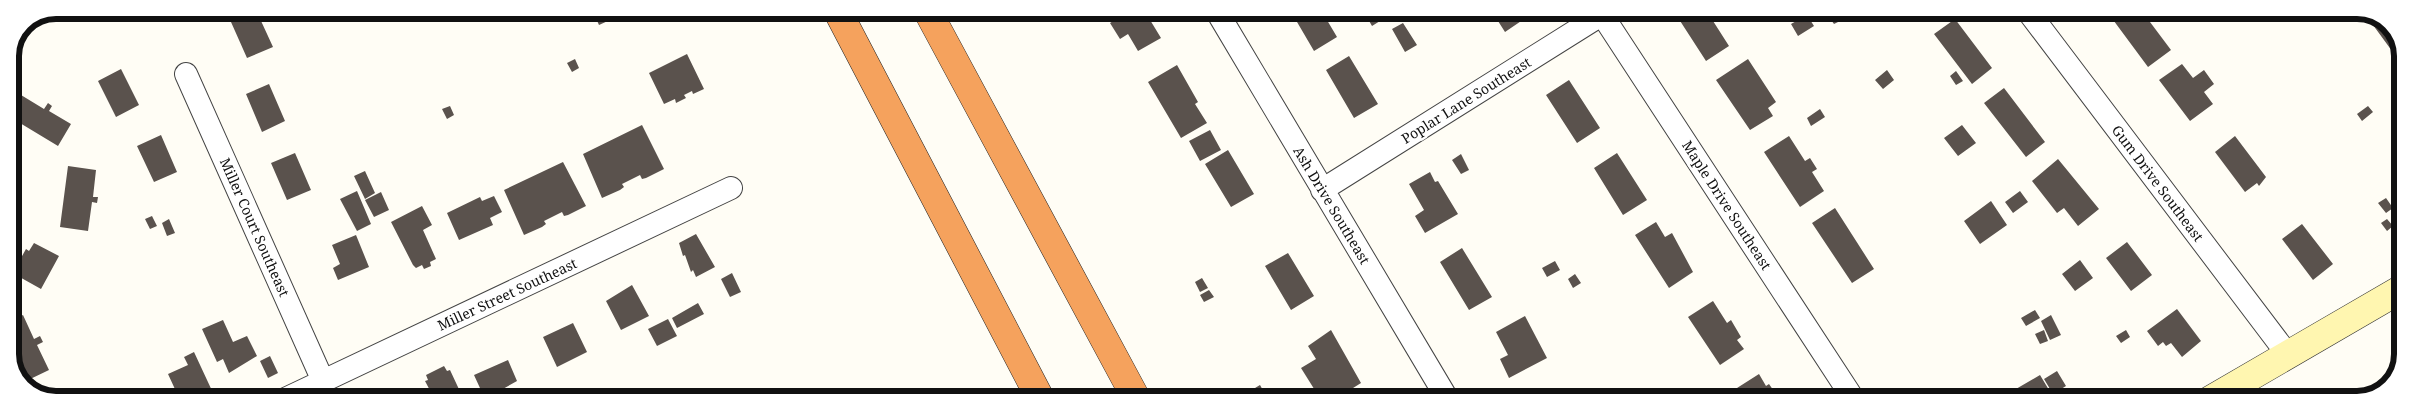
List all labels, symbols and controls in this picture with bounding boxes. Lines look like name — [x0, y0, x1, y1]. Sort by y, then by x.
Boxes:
street label: Poplar Lane Southeast — [1398, 52, 1534, 148]
street label: Gum Drive Southeast — [2108, 121, 2208, 245]
street label: Maple Drive Southeast — [1678, 137, 1776, 273]
street label: Ash Drive Southeast — [1289, 143, 1375, 267]
street label: Miller Court Southeast — [216, 155, 294, 299]
street label: Miller Street Southeast — [434, 253, 580, 335]

